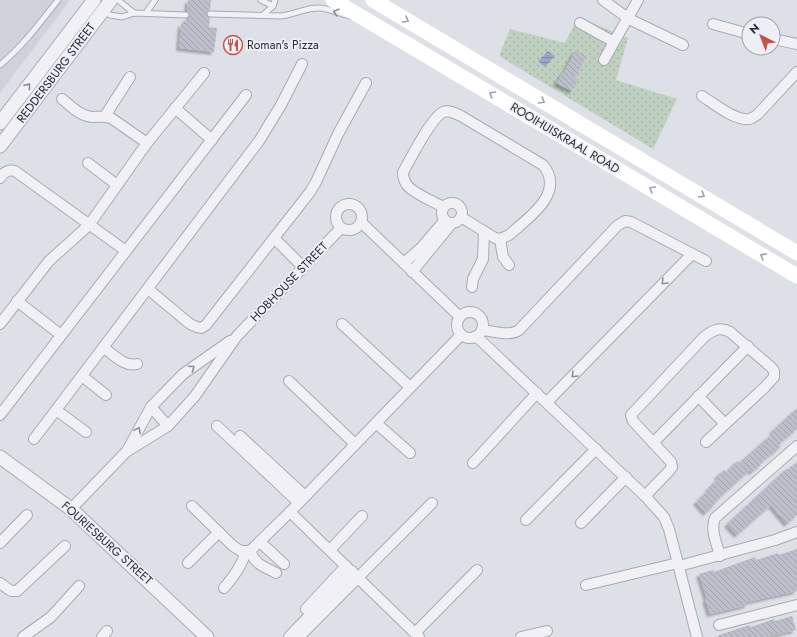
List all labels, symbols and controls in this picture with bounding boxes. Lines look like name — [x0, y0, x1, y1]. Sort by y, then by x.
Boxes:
one-way arrow — [333, 9, 340, 17]
one-way arrow — [402, 15, 409, 22]
north arrow — [741, 16, 781, 56]
street label: REDDERSBURG STREET — [12, 19, 100, 127]
text: N — [746, 20, 763, 37]
restaurant icon: Roman's Pizza — [222, 34, 244, 56]
place label: Roman's Pizza — [247, 36, 319, 54]
one-way arrow — [24, 83, 31, 90]
one-way arrow — [489, 92, 496, 99]
one-way arrow — [538, 96, 545, 103]
street label: ROOIHUISKRAAL ROAD — [507, 98, 623, 178]
one-way arrow — [649, 187, 656, 194]
one-way arrow — [698, 191, 705, 198]
street label: HOBHOUSE STREET — [246, 238, 332, 326]
one-way arrow — [760, 253, 768, 260]
one-way arrow — [661, 277, 669, 285]
one-way arrow — [188, 365, 195, 373]
one-way arrow — [571, 370, 578, 378]
one-way arrow — [134, 426, 141, 434]
street label: FOURIESBURG STREET — [57, 497, 157, 589]

